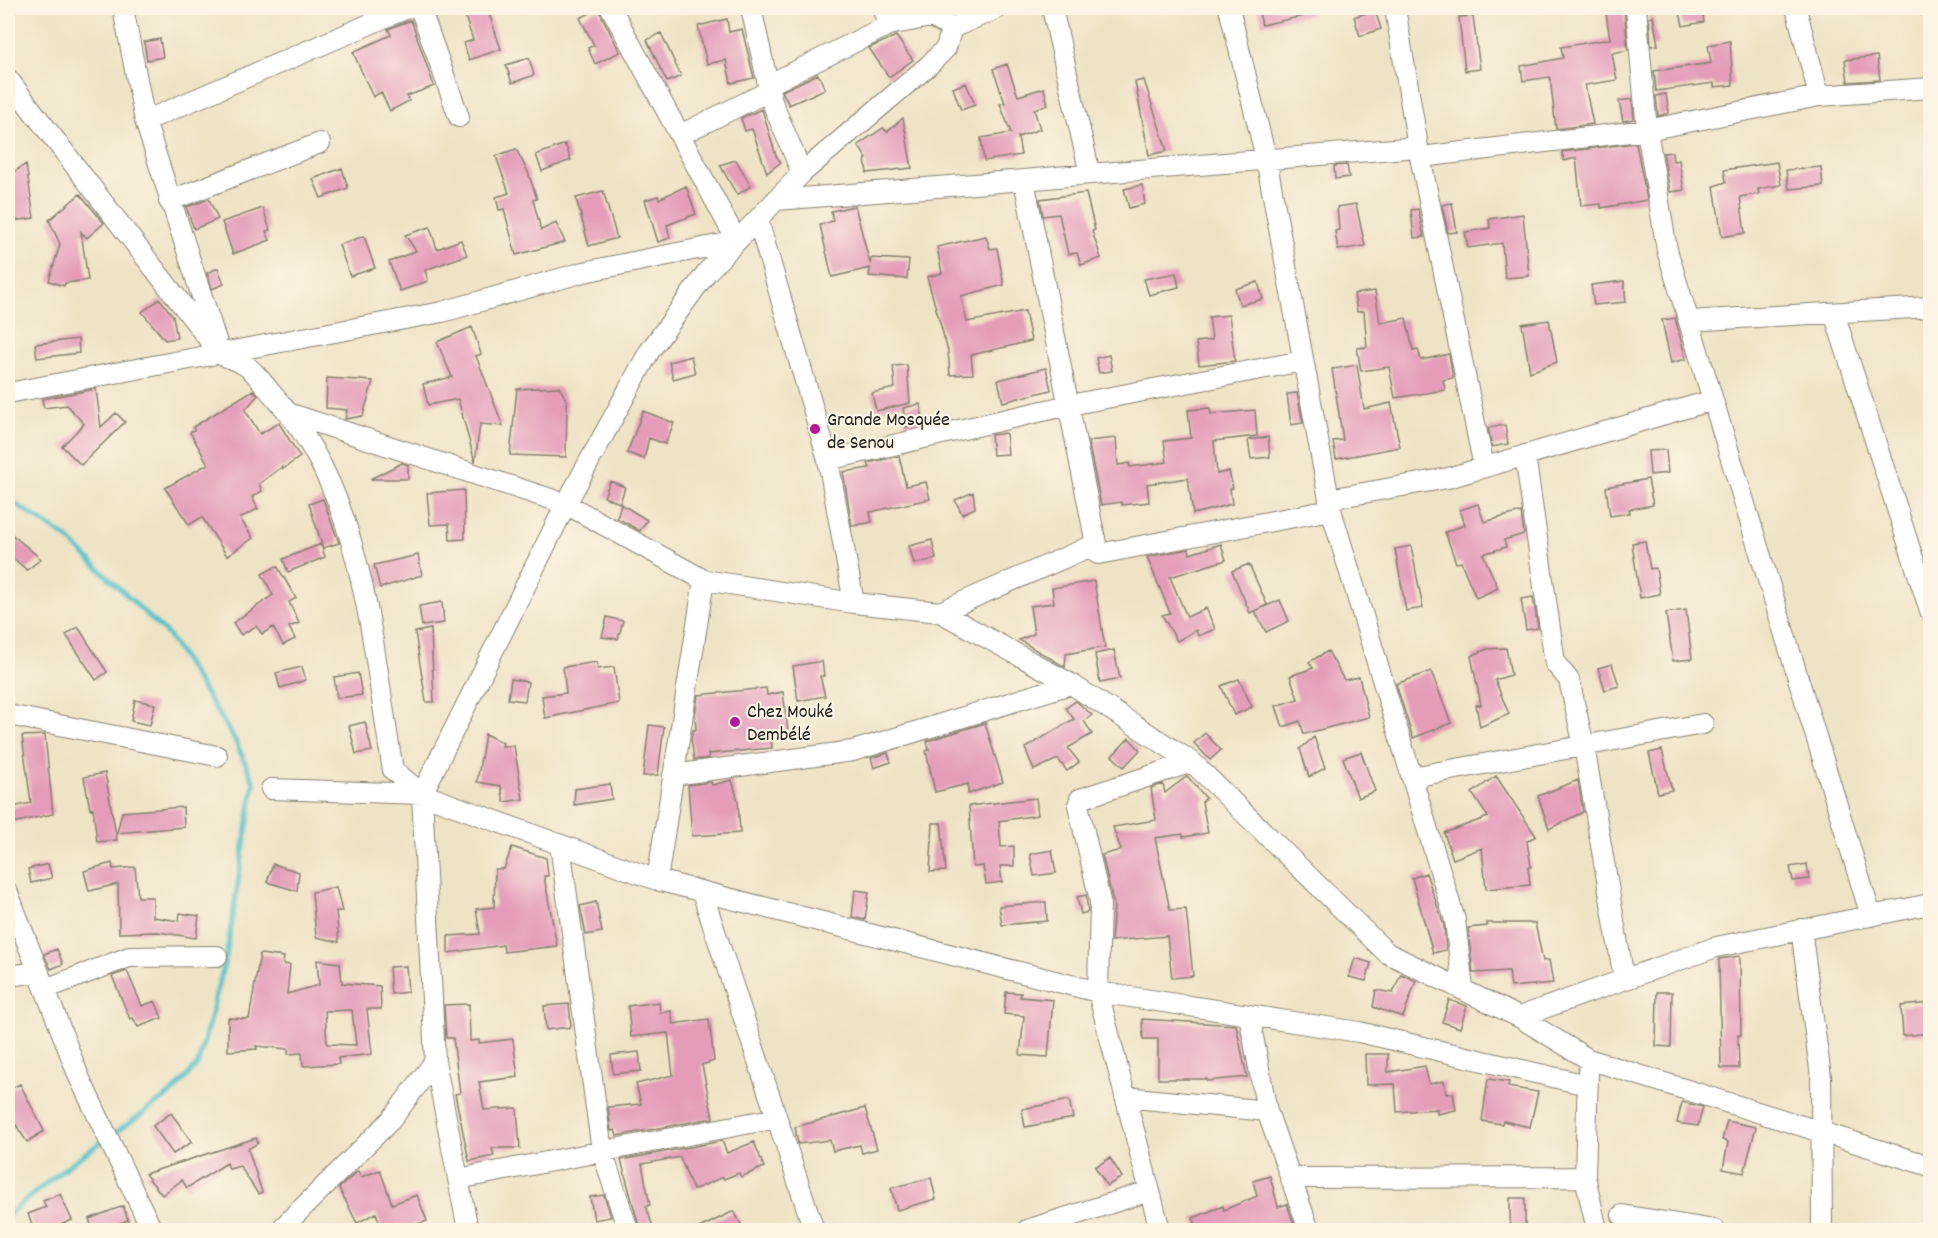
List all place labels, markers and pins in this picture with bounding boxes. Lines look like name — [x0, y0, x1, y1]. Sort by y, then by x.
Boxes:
place label: Grande Mosquée de Senou — [827, 407, 950, 458]
marker: Grande Mosquée de Senou — [808, 422, 822, 436]
place label: Chez Mouké Dembélé — [747, 699, 833, 750]
marker: Chez Mouké Dembélé — [728, 715, 742, 729]

